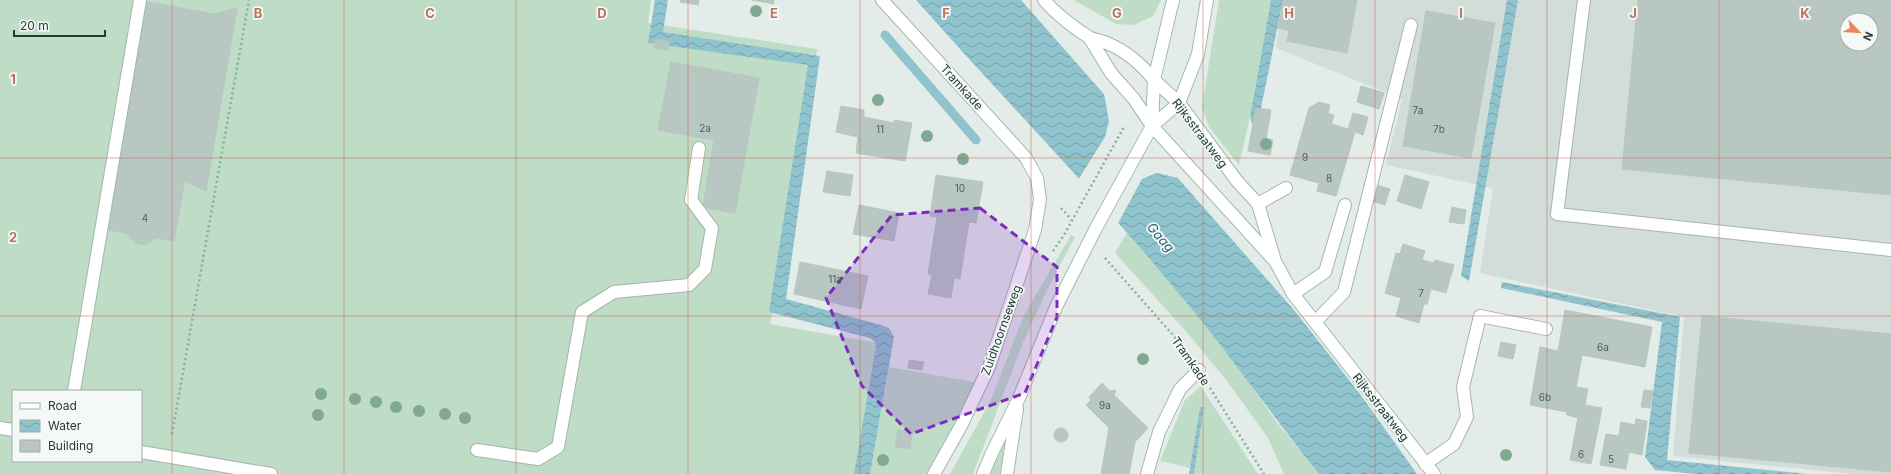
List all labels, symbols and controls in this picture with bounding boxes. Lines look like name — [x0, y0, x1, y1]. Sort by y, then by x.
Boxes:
text: B — [254, 5, 263, 21]
text: C — [425, 5, 435, 21]
text: D — [597, 5, 607, 21]
text: E — [770, 5, 778, 21]
text: F — [942, 5, 950, 21]
text: G — [1112, 5, 1122, 21]
text: H — [1284, 5, 1294, 21]
text: I — [1459, 5, 1463, 21]
text: J — [1629, 5, 1637, 21]
text: K — [1800, 5, 1810, 21]
scale bar — [14, 12, 105, 38]
north arrow — [1839, 12, 1879, 52]
text: 20 m — [20, 18, 49, 33]
text: N — [1860, 29, 1876, 43]
street label: Tramkade — [938, 61, 986, 113]
text: 1 — [10, 71, 16, 87]
street label: Rijksstraatweg — [1169, 95, 1231, 171]
house number: 7a — [1413, 104, 1423, 116]
house number: 2a — [699, 122, 711, 134]
house number: 11 — [876, 123, 884, 135]
house number: 7b — [1433, 123, 1445, 135]
house number: 9 — [1302, 151, 1308, 163]
house number: 8 — [1326, 172, 1332, 184]
house number: 10 — [955, 182, 965, 194]
house number: 4 — [142, 212, 148, 224]
water label: Gaag — [1144, 219, 1178, 255]
text: 2 — [9, 229, 17, 245]
house number: 11a — [828, 273, 842, 285]
street label: Zuidhoornseweg — [978, 283, 1024, 377]
house number: 7 — [1418, 287, 1424, 299]
street label: Tramkade — [1169, 334, 1213, 388]
house number: 6a — [1597, 341, 1609, 353]
street label: Rijksstraatweg — [1350, 370, 1412, 444]
legend — [12, 390, 142, 462]
house number: 6b — [1539, 391, 1551, 403]
text: Road — [48, 398, 77, 413]
house number: 9a — [1099, 399, 1111, 411]
text: Water — [48, 418, 82, 433]
text: Building — [48, 438, 93, 453]
house number: 6 — [1578, 448, 1584, 460]
house number: 5 — [1608, 453, 1614, 465]

